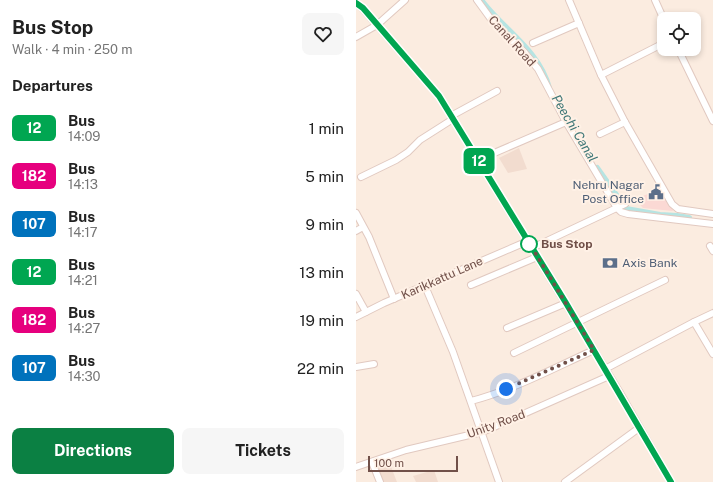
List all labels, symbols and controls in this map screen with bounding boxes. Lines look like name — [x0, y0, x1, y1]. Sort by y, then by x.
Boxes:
map controls — [657, 12, 701, 56]
button: locate — [657, 12, 701, 56]
button: heart — [302, 13, 344, 55]
street label: Canal Road — [486, 13, 538, 69]
text: Bus Stop — [12, 16, 93, 38]
text: Walk · 4 min · 250 m — [12, 42, 132, 57]
text: Departures — [12, 77, 93, 94]
water label: Peechi Canal — [549, 92, 601, 165]
text: Bus — [68, 112, 95, 129]
text: 12 — [27, 120, 41, 136]
text: 1 min — [309, 120, 344, 137]
text: 14:09 — [68, 129, 100, 144]
line badge: 12 — [461, 148, 497, 174]
text: 12 — [472, 153, 486, 169]
text: Bus — [68, 160, 95, 177]
text: 182 — [22, 168, 46, 184]
text: 5 min — [305, 168, 344, 185]
text: 14:13 — [68, 177, 98, 192]
place label: Nehru Nagar Post Office — [572, 178, 644, 206]
public building icon: Nehru Nagar Post Office — [647, 183, 665, 201]
text: Bus — [68, 208, 95, 225]
text: 107 — [22, 216, 46, 232]
text: 9 min — [306, 216, 344, 233]
text: 14:17 — [68, 225, 98, 240]
marker: Bus Stop — [520, 235, 538, 253]
place label: Bus Stop — [541, 237, 592, 251]
street label: Karikkattu Lane — [399, 254, 485, 302]
bank icon: Axis Bank — [601, 254, 619, 272]
text: Bus — [68, 256, 95, 273]
place label: Axis Bank — [622, 256, 678, 270]
text: 12 — [27, 264, 41, 280]
text: 13 min — [299, 264, 344, 281]
text: 14:21 — [68, 273, 98, 288]
text: Bus — [68, 304, 95, 321]
text: 182 — [22, 312, 46, 328]
text: 19 min — [299, 312, 344, 329]
text: 14:27 — [68, 321, 100, 336]
text: Bus — [68, 352, 95, 369]
text: 107 — [22, 360, 46, 376]
text: 22 min — [297, 360, 344, 377]
text: 14:30 — [68, 369, 100, 384]
your location — [496, 379, 516, 399]
street label: Unity Road — [465, 407, 527, 441]
button: Directions — [12, 428, 174, 474]
button: Tickets — [182, 428, 344, 474]
scale bar — [368, 454, 458, 473]
text: 100 m — [374, 457, 404, 469]

